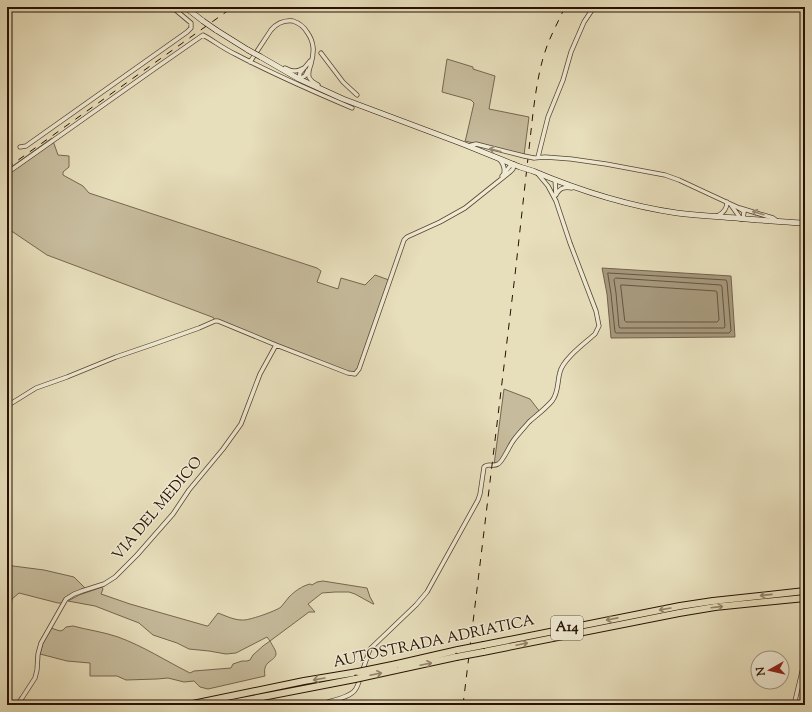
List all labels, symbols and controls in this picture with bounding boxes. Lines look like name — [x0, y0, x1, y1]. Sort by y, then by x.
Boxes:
one-way arrow — [489, 145, 502, 153]
one-way arrow — [752, 209, 764, 217]
street label: VIA DEL MEDICO — [108, 452, 208, 566]
one-way arrow — [760, 591, 773, 599]
one-way arrow — [710, 603, 723, 611]
one-way arrow — [659, 605, 672, 613]
street label: AUTOSTRADA ADRIATICA — [331, 610, 537, 674]
one-way arrow — [605, 615, 618, 623]
road number: A14 — [551, 616, 583, 640]
one-way arrow — [515, 640, 528, 648]
north arrow — [750, 650, 790, 690]
one-way arrow — [419, 659, 432, 667]
text: N — [753, 666, 770, 678]
one-way arrow — [369, 670, 382, 678]
one-way arrow — [313, 675, 326, 683]

